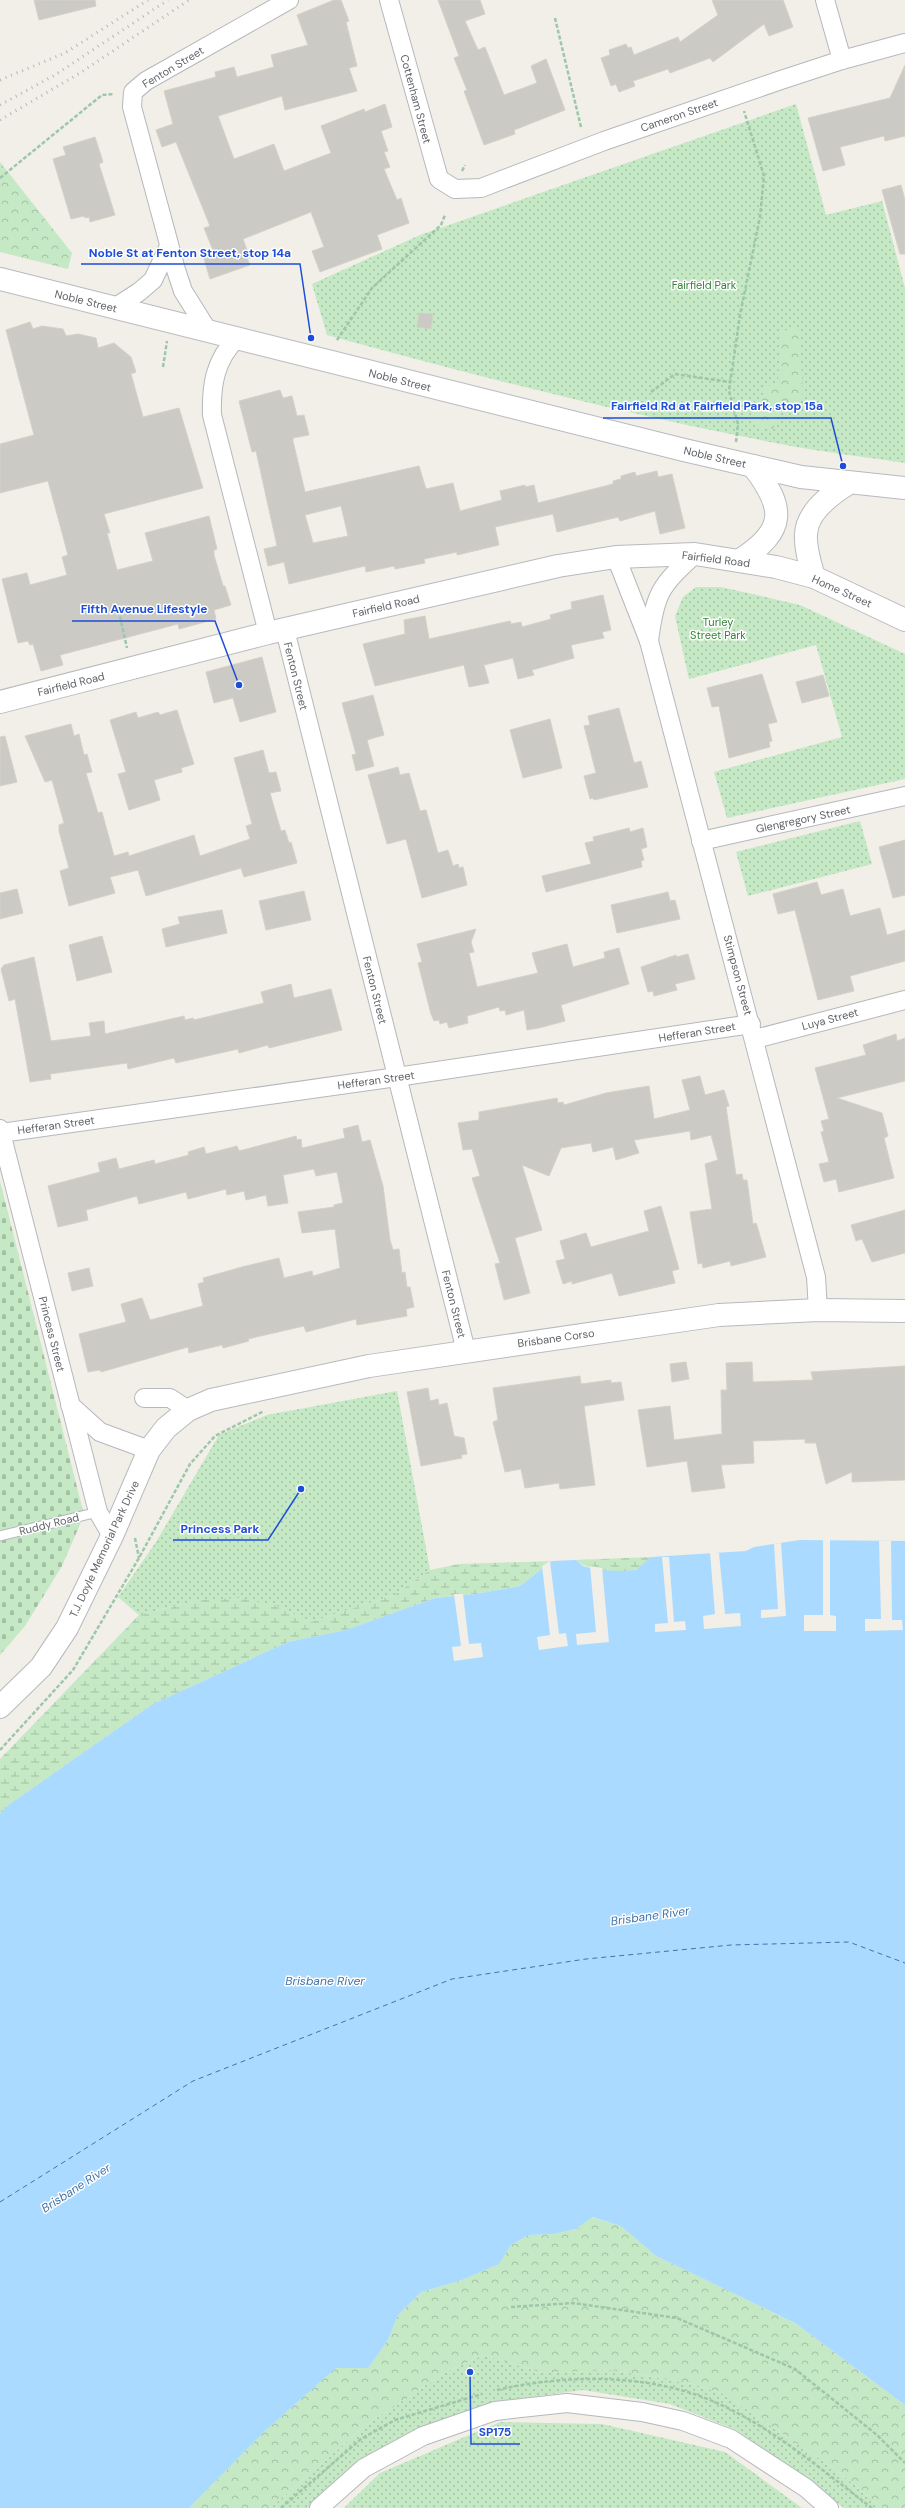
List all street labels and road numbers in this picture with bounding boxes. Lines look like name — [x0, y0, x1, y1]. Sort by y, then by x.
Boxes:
street label: Fenton Street — [140, 43, 206, 91]
street label: Cottenham Street — [397, 53, 435, 145]
street label: Cameron Street — [639, 95, 719, 135]
street label: Noble Street — [53, 286, 119, 316]
street label: Noble Street — [367, 365, 433, 395]
street label: Noble Street — [682, 443, 748, 471]
street label: Fairfield Road — [681, 548, 751, 570]
street label: Home Street — [810, 572, 874, 610]
street label: Fairfield Road — [351, 591, 421, 621]
street label: Fenton Street — [281, 641, 311, 711]
street label: Fairfield Road — [36, 669, 106, 699]
street label: Glengregory Street — [754, 802, 852, 836]
street label: Stimpson Street — [721, 933, 755, 1017]
street label: Fenton Street — [360, 955, 390, 1025]
street label: Luya Street — [800, 1005, 860, 1033]
street label: Hefferan Street — [658, 1019, 736, 1045]
street label: Hefferan Street — [337, 1068, 415, 1092]
street label: Hefferan Street — [17, 1113, 95, 1137]
street label: Fenton Street — [439, 1269, 469, 1339]
street label: Princess Street — [36, 1295, 68, 1373]
street label: Brisbane Corso — [517, 1326, 595, 1350]
street label: T.J. Doyle Memorial Park Drive — [66, 1478, 142, 1620]
street label: Ruddy Road — [18, 1510, 81, 1538]

